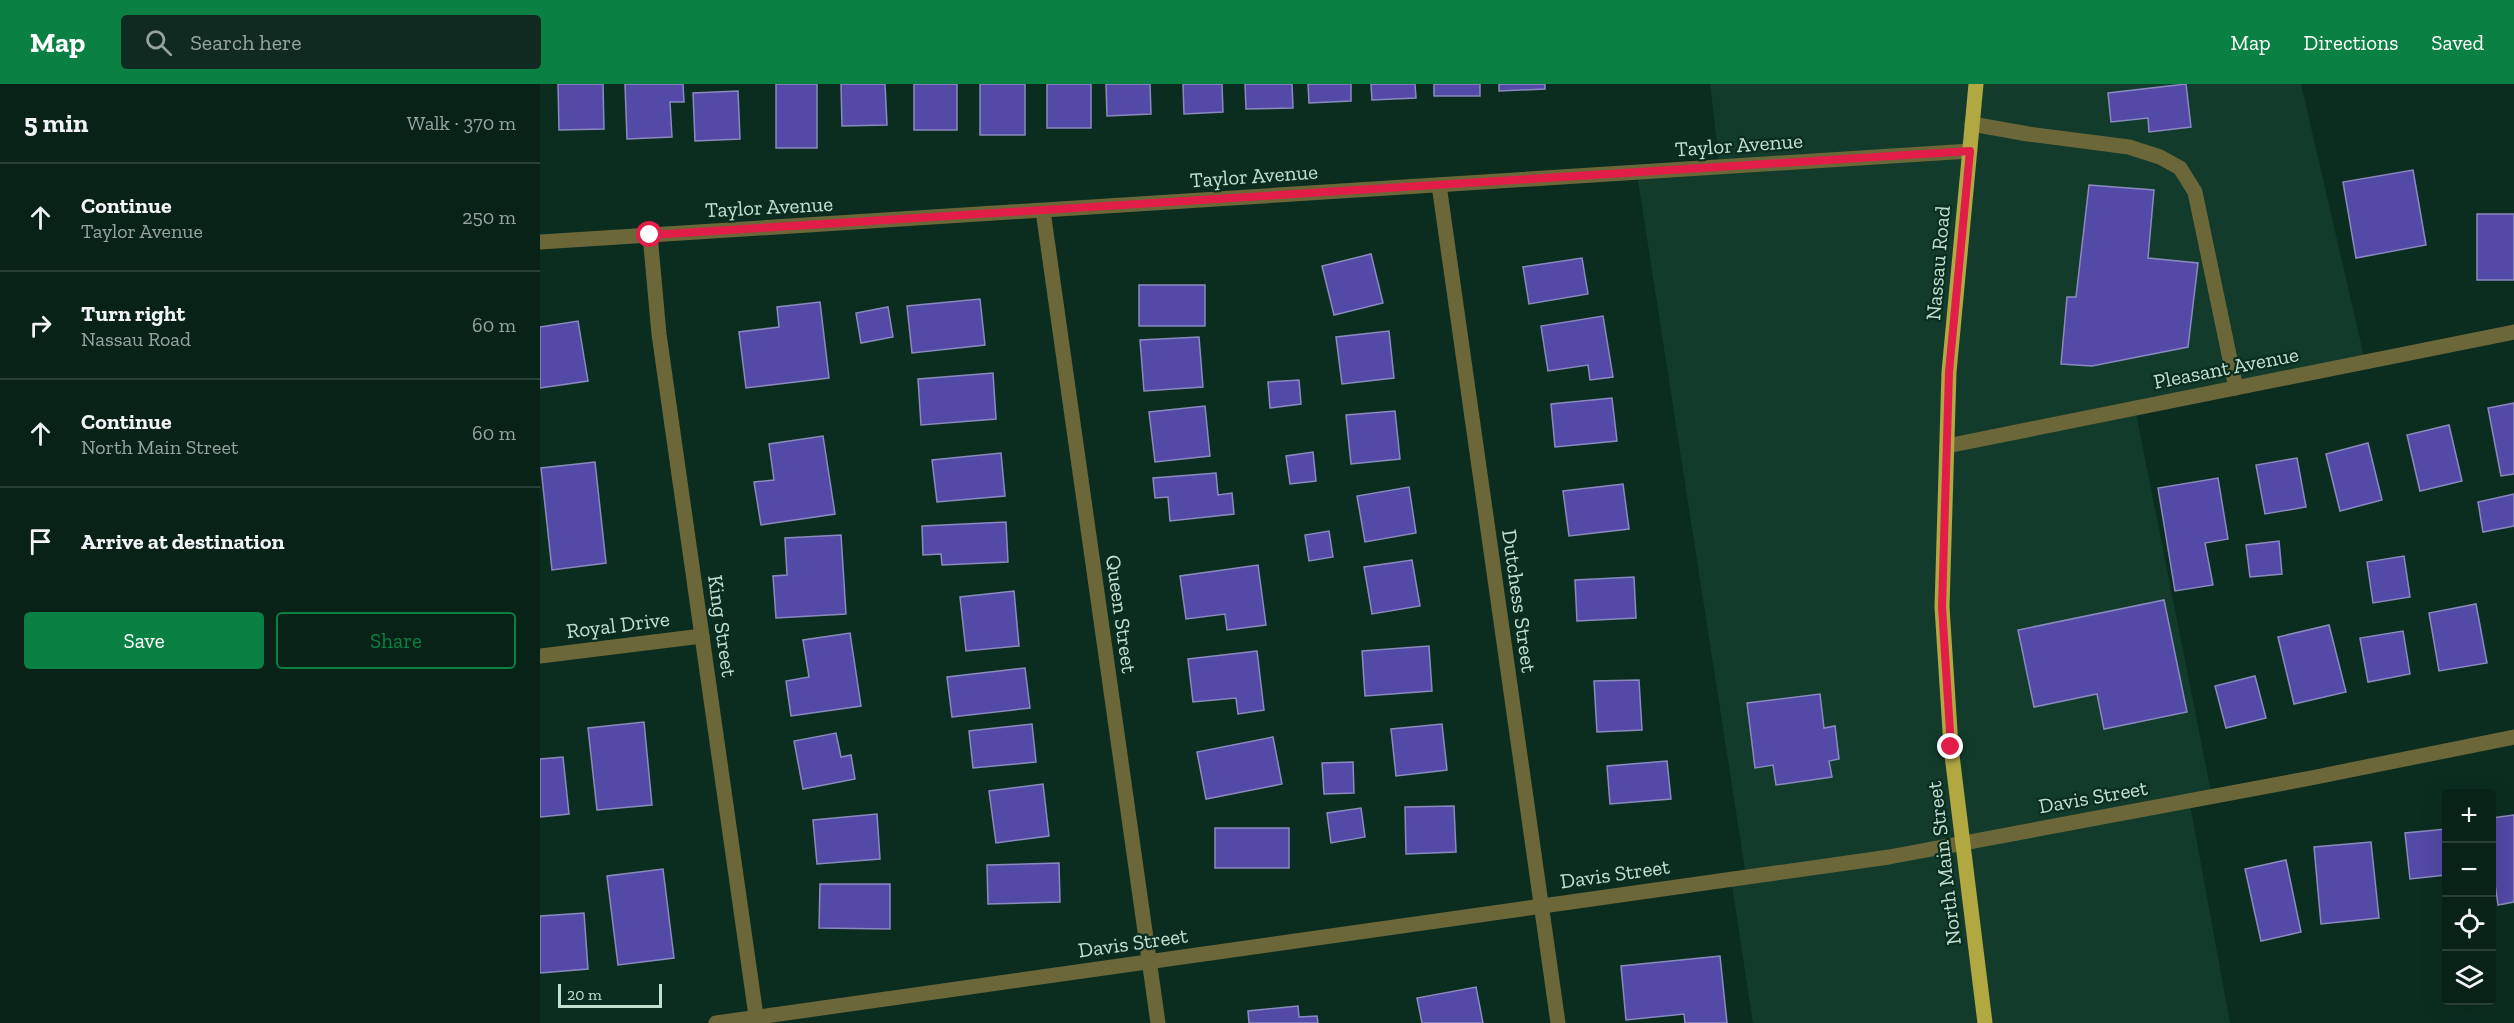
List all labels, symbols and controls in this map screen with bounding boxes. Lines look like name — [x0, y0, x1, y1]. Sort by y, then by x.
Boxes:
search box — [121, 15, 541, 69]
text: Map — [30, 26, 85, 59]
icon: search — [142, 26, 175, 59]
text: Search here — [190, 29, 302, 56]
text: Map — [2231, 30, 2271, 55]
text: Directions — [2304, 30, 2398, 55]
text: Saved — [2431, 30, 2484, 55]
text: 5 min — [24, 107, 88, 139]
text: Walk · 370 m — [407, 111, 516, 135]
street label: Taylor Avenue — [1674, 128, 1804, 161]
street label: Taylor Avenue — [1189, 159, 1319, 192]
street label: Taylor Avenue — [704, 191, 834, 222]
text: Continue — [81, 192, 172, 219]
icon: ahead — [24, 201, 57, 234]
street label: Nassau Road — [1920, 204, 1955, 322]
text: 250 m — [462, 205, 516, 229]
text: Taylor Avenue — [81, 219, 203, 243]
route start — [636, 221, 662, 247]
text: Turn right — [81, 300, 185, 327]
icon: right — [24, 309, 57, 342]
text: 60 m — [472, 313, 516, 337]
text: Nassau Road — [81, 327, 191, 351]
street label: Pleasant Avenue — [2151, 341, 2301, 394]
text: Continue — [81, 408, 172, 435]
icon: ahead — [24, 417, 57, 450]
text: 60 m — [472, 421, 516, 445]
text: North Main Street — [81, 435, 238, 459]
icon: arrive — [24, 525, 57, 558]
text: Arrive at destination — [81, 528, 284, 555]
street label: Dutchess Street — [1497, 528, 1542, 674]
street label: Queen Street — [1101, 553, 1142, 675]
street label: King Street — [703, 573, 742, 679]
street label: Royal Drive — [565, 606, 671, 643]
button: Save — [24, 612, 264, 669]
button: Share — [276, 612, 516, 669]
route end — [1937, 733, 1963, 759]
street label: Davis Street — [2036, 775, 2150, 818]
street label: North Main Street — [1921, 779, 1966, 947]
map controls — [2442, 789, 2496, 1005]
button: + — [2442, 789, 2496, 843]
button: − — [2442, 843, 2496, 897]
street label: Davis Street — [1559, 853, 1671, 894]
button: locate — [2442, 897, 2496, 951]
street label: Davis Street — [1077, 922, 1189, 963]
button: layers — [2442, 951, 2496, 1005]
scale bar — [558, 981, 662, 1008]
text: 20 m — [567, 985, 602, 1004]

